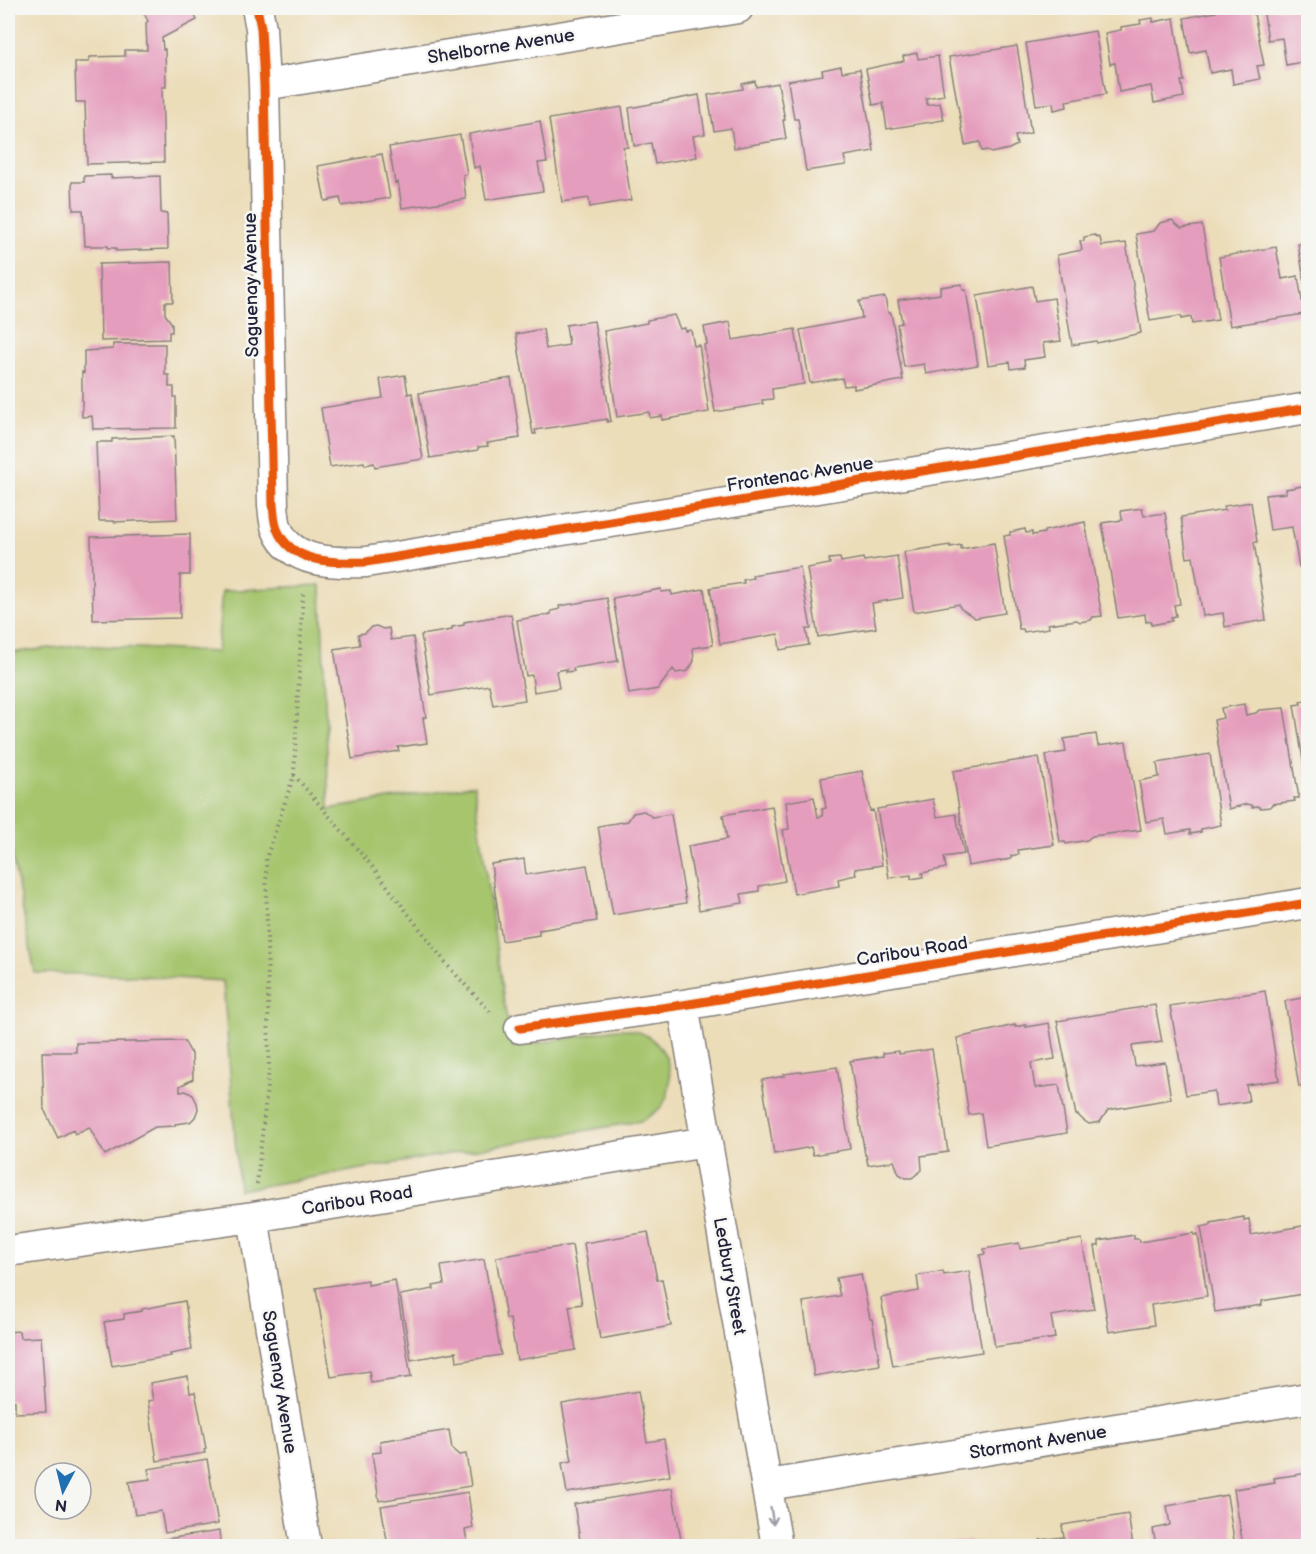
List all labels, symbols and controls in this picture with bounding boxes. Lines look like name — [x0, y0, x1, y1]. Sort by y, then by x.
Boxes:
street label: Shelborne Avenue — [426, 24, 576, 68]
street label: Saguenay Avenue — [240, 212, 263, 358]
street label: Frontenac Avenue — [725, 452, 875, 496]
street label: Caribou Road — [855, 932, 969, 971]
street label: Caribou Road — [300, 1181, 414, 1220]
street label: Ledbury Street — [709, 1216, 750, 1337]
street label: Saguenay Avenue — [258, 1309, 301, 1456]
street label: Stormont Avenue — [968, 1421, 1109, 1464]
north arrow — [33, 1461, 93, 1521]
text: N — [54, 1494, 68, 1515]
one-way arrow — [767, 1505, 778, 1525]

